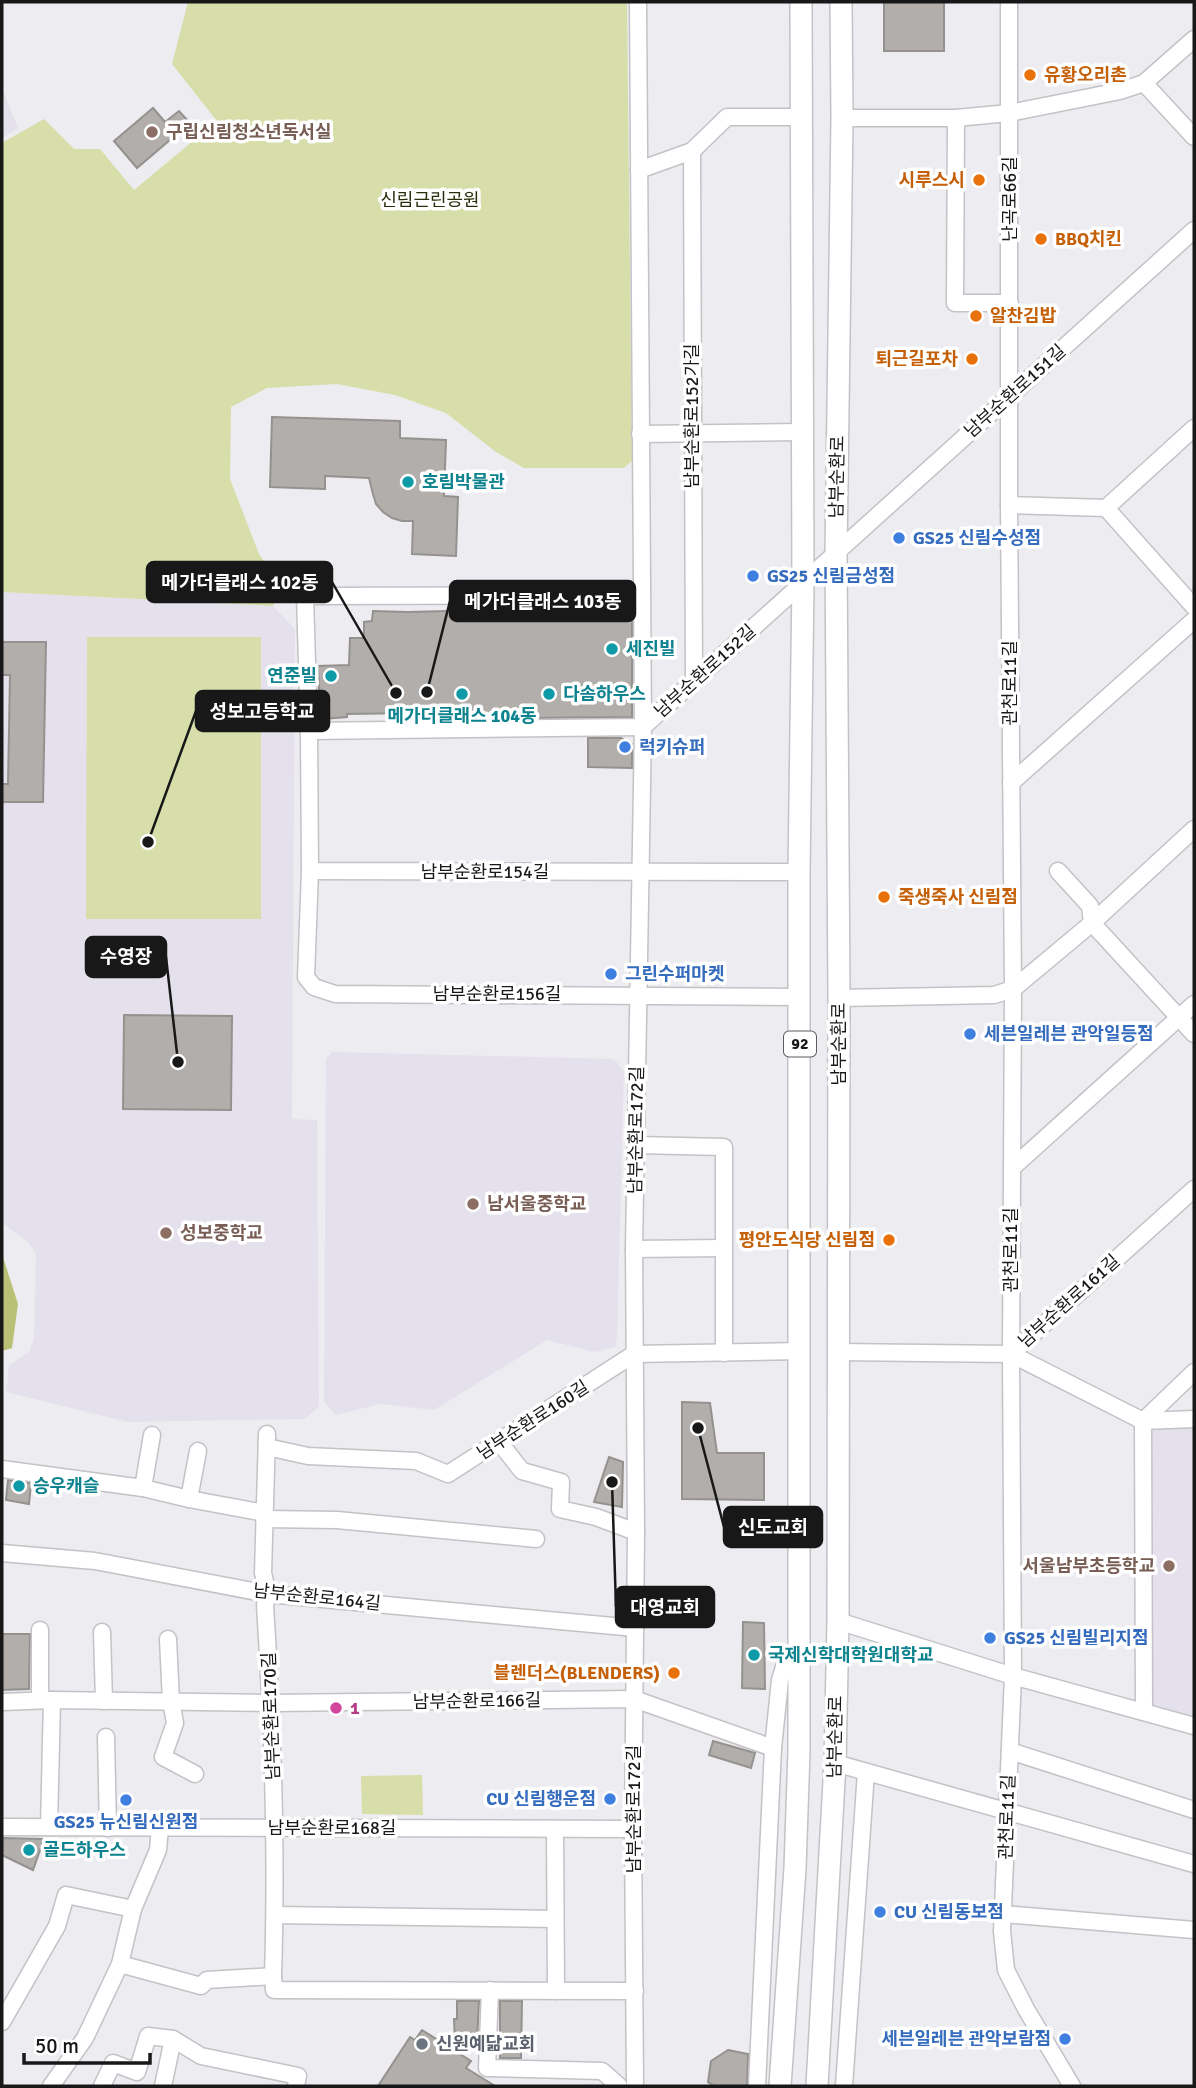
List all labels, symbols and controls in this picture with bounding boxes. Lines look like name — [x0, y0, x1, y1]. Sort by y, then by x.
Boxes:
place label: 유황오리촌 — [1044, 64, 1127, 86]
marker: 유황오리촌 — [1022, 67, 1038, 83]
place label: 구립신림청소년독서실 — [166, 121, 332, 143]
marker: 구립신림청소년독서실 — [144, 124, 160, 140]
street label: 난곡로66길 — [999, 156, 1021, 242]
place label: 시루스시 — [899, 169, 965, 191]
marker: 시루스시 — [971, 172, 987, 188]
park label: 신림근린공원 — [380, 189, 480, 211]
place label: BBQ치킨 — [1055, 228, 1122, 250]
marker: BBQ치킨 — [1033, 231, 1049, 247]
place label: 알찬김밥 — [990, 305, 1057, 327]
marker: 알찬김밥 — [968, 308, 984, 324]
street label: 남부순환로151길 — [960, 340, 1070, 442]
street label: 남부순환로152가길 — [681, 343, 703, 489]
place label: 퇴근길포차 — [875, 348, 958, 370]
marker: 퇴근길포차 — [964, 351, 980, 367]
street label: 남부순환로 — [825, 435, 849, 519]
place label: 호림박물관 — [422, 471, 505, 493]
marker: 호림박물관 — [400, 474, 416, 490]
place label: GS25 신림수성점 — [913, 527, 1041, 549]
marker: GS25 신림수성점 — [891, 530, 907, 546]
callout: 메가더클래스 102동 — [147, 562, 332, 602]
place label: GS25 신림금성점 — [767, 565, 895, 587]
marker: GS25 신림금성점 — [745, 568, 761, 584]
text: 메가더클래스 102동 — [161, 571, 319, 595]
callout: 메가더클래스 103동 — [450, 581, 635, 621]
text: 메가더클래스 103동 — [464, 590, 622, 614]
street label: 남부순환로152길 — [650, 620, 760, 722]
place label: 세진빌 — [626, 638, 676, 660]
street label: 관천로11길 — [999, 640, 1021, 726]
marker: 세진빌 — [604, 641, 620, 657]
place label: 연준빌 — [267, 665, 317, 687]
marker: 연준빌 — [323, 668, 339, 684]
place label: 다솜하우스 — [563, 683, 646, 705]
marker: 메가더클래스 104동 — [454, 686, 470, 702]
marker: 다솜하우스 — [541, 686, 557, 702]
callout: 성보고등학교 — [196, 691, 329, 731]
text: 성보고등학교 — [210, 700, 314, 724]
place label: 메가더클래스 104동 — [387, 705, 537, 727]
place label: 럭키슈퍼 — [639, 736, 705, 758]
marker: 럭키슈퍼 — [617, 739, 633, 755]
street label: 남부순환로154길 — [421, 861, 549, 883]
place label: 죽생죽사 신림점 — [898, 886, 1018, 908]
marker: 죽생죽사 신림점 — [876, 889, 892, 905]
callout: 수영장 — [86, 937, 166, 977]
text: 수영장 — [100, 945, 152, 969]
place label: 그린수퍼마켓 — [625, 963, 724, 985]
marker: 그린수퍼마켓 — [603, 966, 619, 982]
street label: 남부순환로156길 — [433, 983, 561, 1005]
street label: 남부순환로 — [828, 1003, 850, 1085]
place label: 세븐일레븐 관악일등점 — [984, 1023, 1154, 1045]
marker: 세븐일레븐 관악일등점 — [962, 1026, 978, 1042]
road number: 92 — [784, 1032, 816, 1056]
street label: 남부순환로172길 — [624, 1066, 648, 1194]
place label: 남서울중학교 — [487, 1193, 586, 1215]
marker: 남서울중학교 — [465, 1196, 481, 1212]
street label: 관천로11길 — [1000, 1207, 1022, 1293]
place label: 성보중학교 — [180, 1222, 263, 1244]
marker: 성보중학교 — [158, 1225, 174, 1241]
place label: 평안도식당 신림점 — [739, 1229, 875, 1251]
marker: 평안도식당 신림점 — [881, 1232, 897, 1248]
street label: 남부순환로161길 — [1014, 1250, 1124, 1352]
street label: 남부순환로160길 — [473, 1376, 593, 1464]
place label: 승우캐슬 — [33, 1475, 99, 1497]
marker: 승우캐슬 — [11, 1478, 27, 1494]
callout: 신도교회 — [724, 1507, 822, 1547]
text: 신도교회 — [738, 1516, 808, 1540]
place label: 서울남부초등학교 — [1023, 1555, 1155, 1577]
marker: 서울남부초등학교 — [1161, 1558, 1177, 1574]
street label: 남부순환로164길 — [252, 1579, 382, 1615]
callout: 대영교회 — [616, 1587, 714, 1627]
text: 대영교회 — [630, 1596, 700, 1620]
place label: GS25 신림빌리지점 — [1004, 1627, 1149, 1649]
marker: GS25 신림빌리지점 — [982, 1630, 998, 1646]
place label: 국제신학대학원대학교 — [768, 1644, 934, 1666]
marker: 국제신학대학원대학교 — [746, 1647, 762, 1663]
street label: 남부순환로170길 — [258, 1651, 284, 1781]
place label: 블렌더스(BLENDERS) — [494, 1662, 660, 1684]
marker: 블렌더스(BLENDERS) — [666, 1665, 682, 1681]
street label: 남부순환로166길 — [413, 1689, 541, 1713]
street label: 남부순환로 — [823, 1695, 847, 1779]
place label: 1 — [350, 1697, 360, 1719]
marker: 1 — [328, 1700, 344, 1716]
street label: 남부순환로172길 — [623, 1745, 645, 1873]
street label: 관천로11길 — [995, 1774, 1019, 1860]
place label: CU 신림행운점 — [486, 1788, 596, 1810]
marker: CU 신림행운점 — [602, 1791, 618, 1807]
marker: GS25 뉴신림신원점 — [118, 1792, 134, 1808]
place label: GS25 뉴신림신원점 — [54, 1811, 198, 1833]
street label: 남부순환로168길 — [268, 1817, 396, 1839]
place label: 골드하우스 — [43, 1839, 126, 1861]
marker: 골드하우스 — [21, 1842, 37, 1858]
place label: CU 신림동보점 — [894, 1901, 1004, 1923]
marker: CU 신림동보점 — [872, 1904, 888, 1920]
scale bar — [24, 2022, 150, 2066]
place label: 세븐일레븐 관악보람점 — [881, 2028, 1051, 2050]
marker: 세븐일레븐 관악보람점 — [1057, 2031, 1073, 2047]
text: 50 m — [35, 2033, 79, 2059]
place label: 신원예닮교회 — [436, 2033, 535, 2055]
marker: 신원예닮교회 — [414, 2036, 430, 2052]

